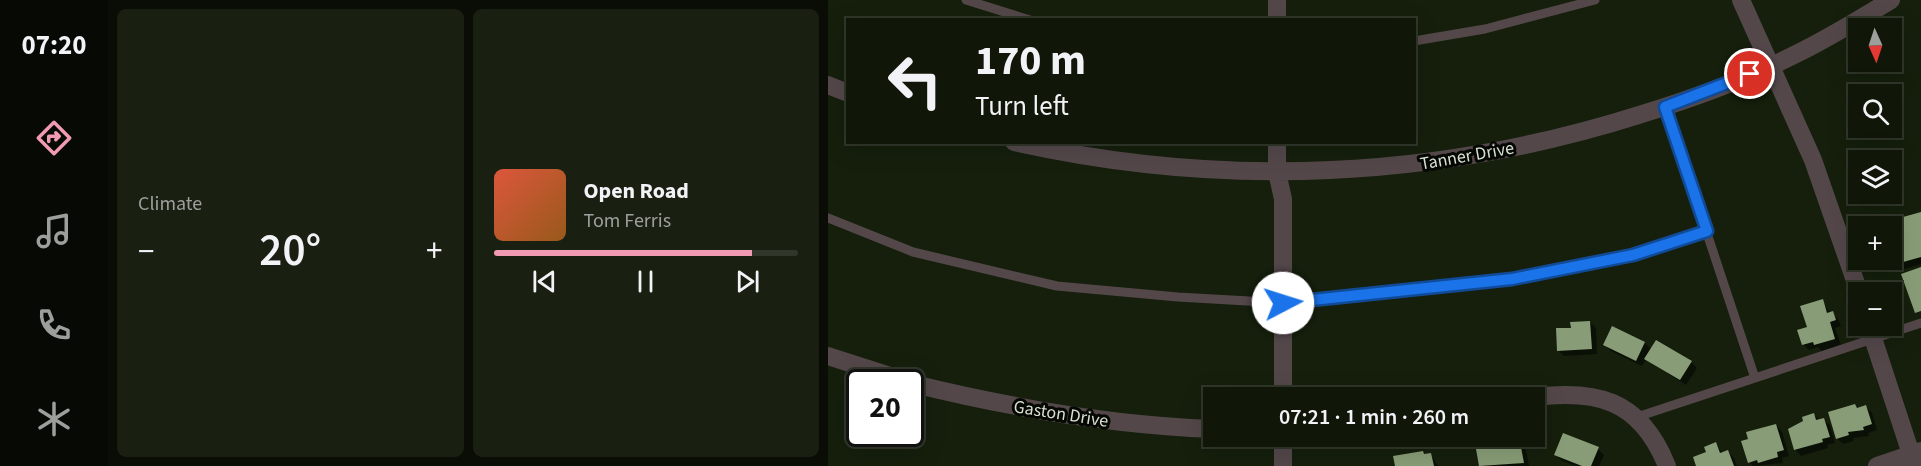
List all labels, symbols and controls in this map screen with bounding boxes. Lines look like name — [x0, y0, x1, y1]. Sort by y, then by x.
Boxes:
north arrow — [1848, 18, 1902, 72]
map controls — [1848, 18, 1902, 336]
text: 07:20 — [21, 26, 87, 65]
text: 170 m — [975, 31, 1086, 91]
icon: left — [876, 42, 954, 120]
pin — [1724, 48, 1775, 99]
icon: arrive — [1733, 57, 1766, 90]
button: search — [1848, 84, 1902, 138]
text: Turn left — [975, 87, 1069, 126]
icon: directions — [33, 117, 75, 159]
street label: Tanner Drive — [1418, 135, 1516, 177]
button: layers — [1848, 150, 1902, 204]
text: Open Road — [584, 175, 689, 207]
text: Climate — [138, 190, 202, 218]
text: Tom Ferris — [584, 207, 671, 235]
icon: music — [33, 210, 75, 252]
button: + — [1848, 216, 1902, 270]
text: 20° — [259, 219, 321, 283]
text: − — [138, 228, 154, 275]
text: + — [426, 228, 443, 275]
icon: previous — [528, 265, 561, 298]
icon: pause — [629, 265, 662, 298]
icon: next — [731, 265, 764, 298]
position arrow — [1251, 271, 1315, 335]
button: − — [1848, 282, 1902, 336]
icon: phone — [33, 304, 75, 346]
speed limit sign: 20 — [846, 369, 924, 447]
street label: Gaston Drive — [1012, 394, 1110, 434]
icon: climate — [33, 398, 75, 440]
text: 07:21 · 1 min · 260 m — [1279, 401, 1469, 433]

